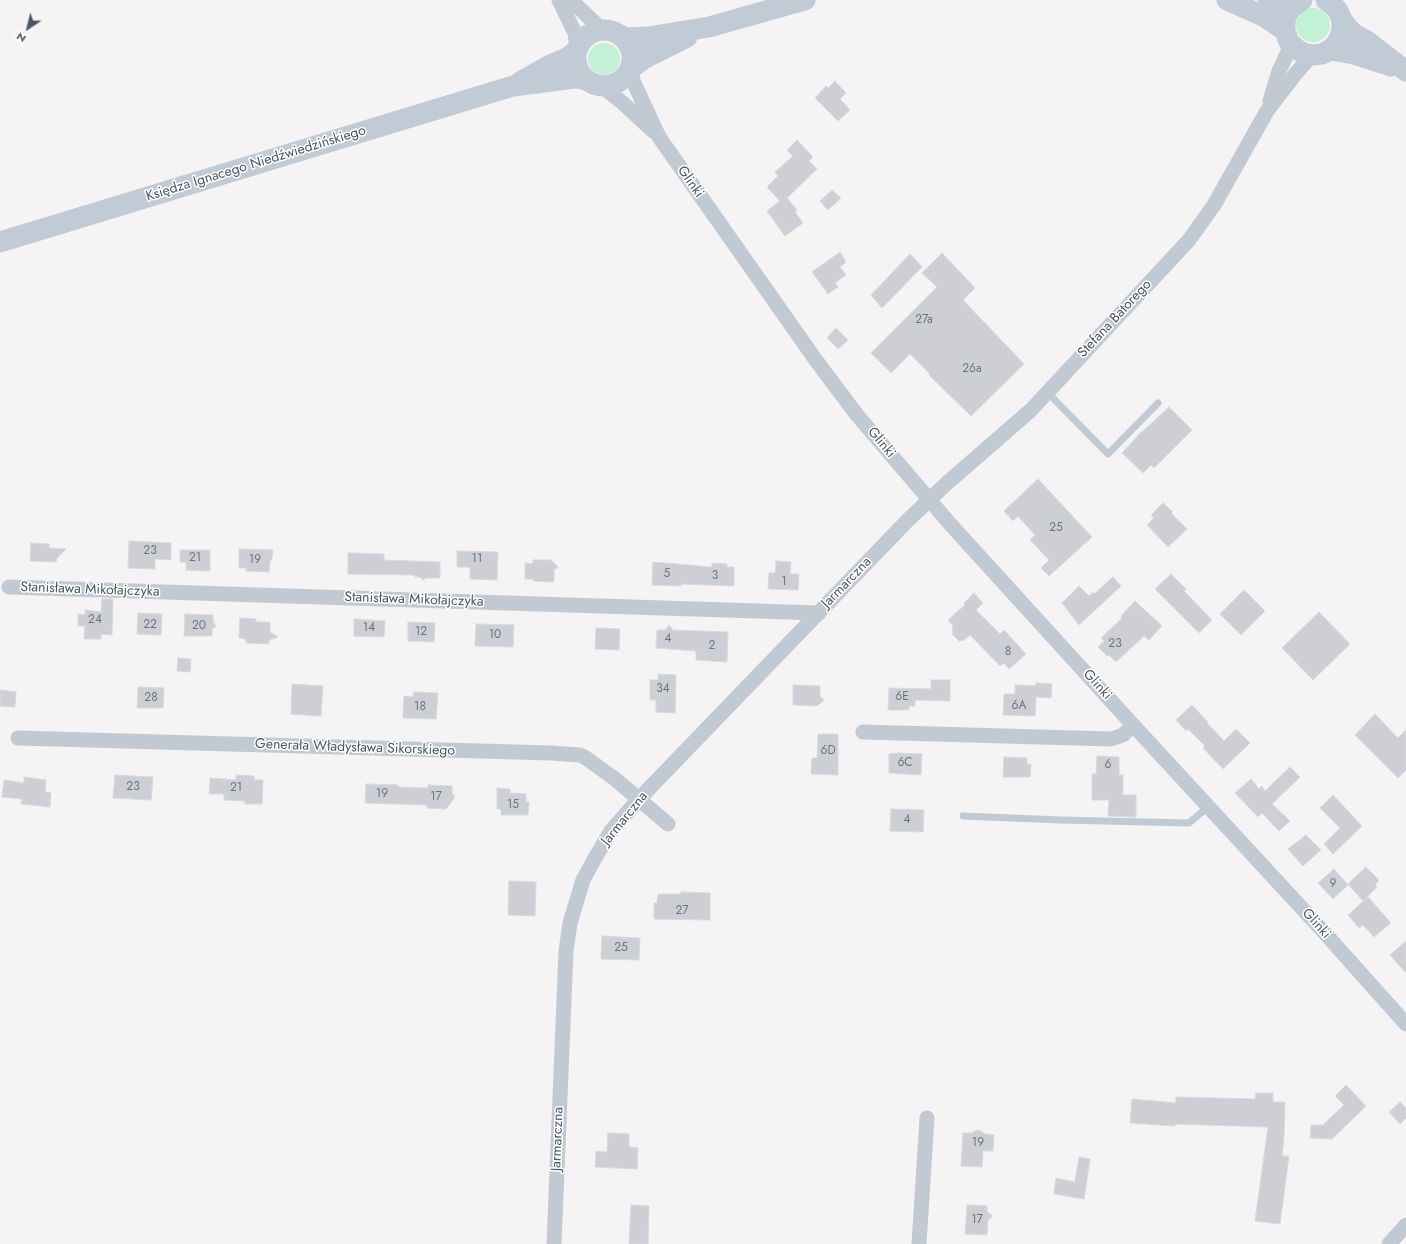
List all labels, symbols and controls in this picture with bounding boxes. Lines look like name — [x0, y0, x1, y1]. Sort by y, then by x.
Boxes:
north arrow — [8, 8, 48, 48]
text: N — [13, 29, 29, 47]
street label: Księdza Ignacego Niedźwiedzińskiego — [144, 122, 368, 206]
street label: Glinki — [673, 163, 707, 201]
street label: Stefana Batorego — [1075, 277, 1155, 361]
house number: 27a — [915, 313, 933, 327]
house number: 26a — [962, 362, 982, 376]
street label: Glinki — [863, 424, 899, 462]
house number: 25 — [1049, 521, 1063, 535]
house number: 23 — [143, 544, 157, 558]
house number: 21 — [189, 551, 201, 565]
house number: 11 — [472, 552, 482, 566]
house number: 19 — [249, 553, 261, 567]
street label: Jarmarczna — [819, 554, 875, 612]
house number: 5 — [664, 567, 670, 581]
house number: 3 — [712, 569, 718, 583]
house number: 1 — [781, 575, 787, 589]
street label: Stanisława Mikołajczyka — [20, 579, 160, 601]
street label: Stanisława Mikołajczyka — [344, 589, 484, 611]
house number: 24 — [88, 613, 102, 627]
house number: 22 — [143, 618, 157, 632]
house number: 20 — [192, 619, 206, 633]
house number: 14 — [363, 621, 375, 635]
house number: 12 — [415, 625, 427, 639]
house number: 10 — [489, 628, 501, 642]
house number: 4 — [665, 632, 671, 646]
house number: 23 — [1108, 637, 1122, 651]
house number: 2 — [709, 639, 715, 653]
house number: 8 — [1005, 645, 1011, 659]
street label: Glinki — [1079, 666, 1115, 704]
house number: 34 — [656, 682, 670, 696]
house number: 6E — [895, 690, 909, 704]
house number: 28 — [144, 691, 158, 705]
house number: 6A — [1012, 699, 1026, 713]
house number: 18 — [414, 700, 426, 714]
street label: Generała Władysława Sikorskiego — [255, 736, 455, 760]
house number: 6D — [820, 744, 836, 758]
house number: 6C — [897, 756, 913, 770]
house number: 6 — [1105, 758, 1111, 772]
house number: 23 — [126, 780, 140, 794]
house number: 21 — [230, 781, 242, 795]
house number: 19 — [376, 787, 388, 801]
street label: Jarmarczna — [598, 789, 652, 849]
house number: 17 — [430, 790, 442, 804]
house number: 15 — [507, 798, 519, 812]
house number: 4 — [904, 813, 910, 827]
house number: 9 — [1330, 877, 1336, 891]
house number: 27 — [675, 904, 689, 918]
street label: Glinki — [1298, 905, 1334, 943]
house number: 25 — [614, 941, 628, 955]
street label: Jarmarczna — [548, 1107, 568, 1171]
house number: 19 — [972, 1136, 984, 1150]
house number: 17 — [971, 1213, 983, 1227]

